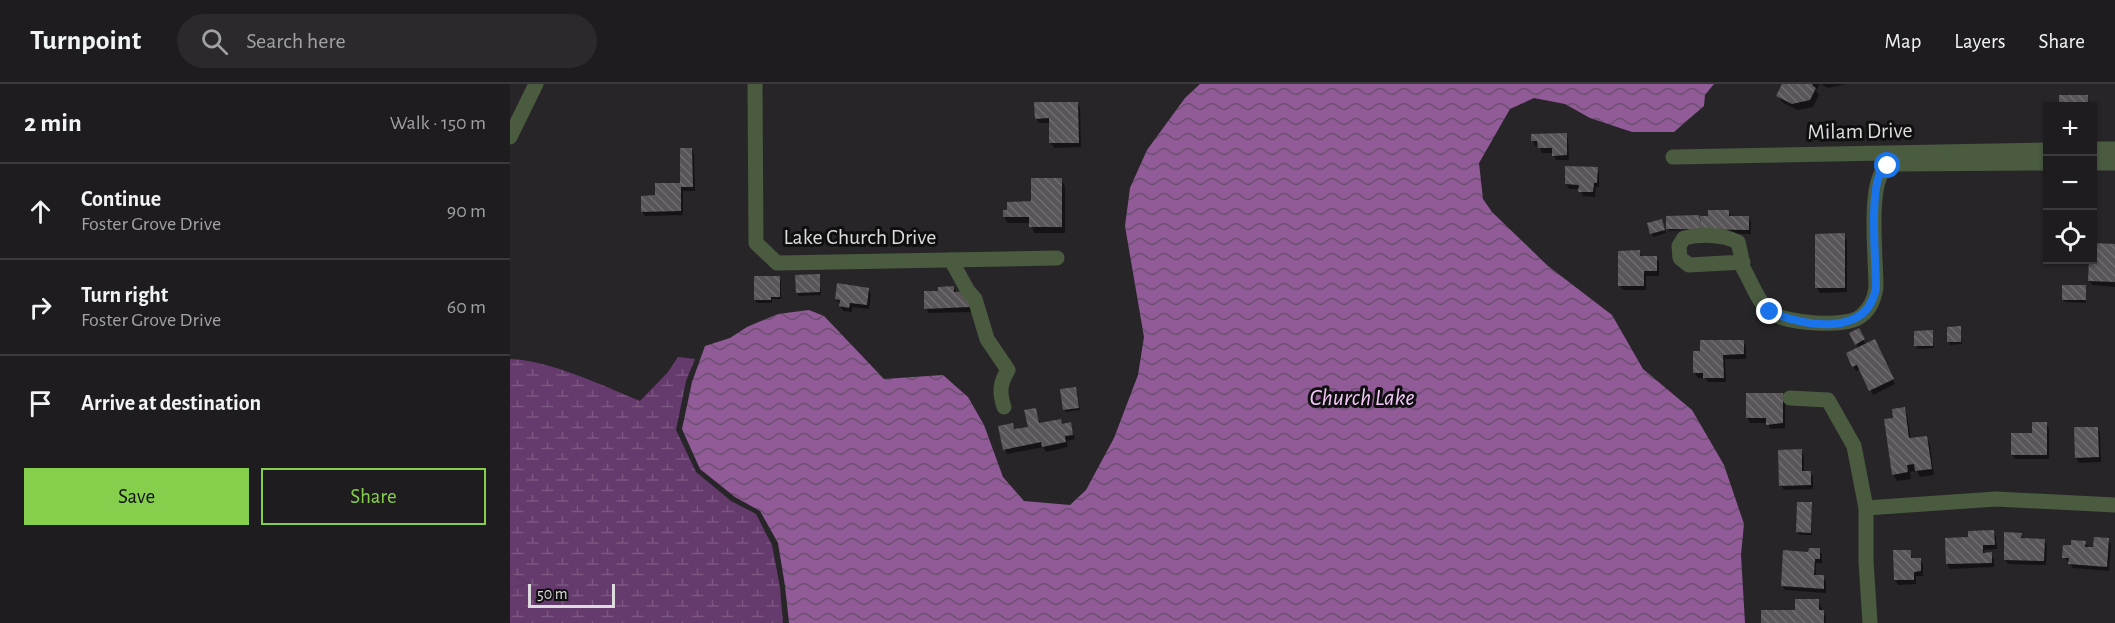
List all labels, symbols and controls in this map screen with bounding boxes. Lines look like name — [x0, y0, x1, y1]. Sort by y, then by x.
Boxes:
search box — [177, 14, 597, 68]
icon: search — [198, 25, 231, 58]
text: Turnpoint — [30, 27, 141, 55]
text: Search here — [246, 30, 346, 52]
text: Map — [1885, 31, 1921, 52]
text: Layers — [1954, 31, 2005, 52]
text: Share — [2038, 31, 2085, 52]
map controls — [2043, 102, 2097, 264]
button: + — [2043, 102, 2097, 156]
text: 2 min — [24, 110, 82, 136]
text: Walk · 150 m — [390, 113, 486, 133]
street label: Milam Drive — [1807, 119, 1913, 143]
route start — [1874, 152, 1900, 178]
button: − — [2043, 156, 2097, 210]
text: Continue — [81, 188, 161, 210]
icon: ahead — [24, 195, 57, 228]
text: 90 m — [447, 201, 486, 221]
button: locate — [2043, 210, 2097, 264]
text: Foster Grove Drive — [81, 214, 221, 234]
street label: Lake Church Drive — [783, 226, 937, 248]
text: Turn right — [81, 284, 168, 306]
icon: right — [24, 291, 57, 324]
text: 60 m — [447, 297, 486, 317]
route end — [1756, 298, 1782, 324]
text: Foster Grove Drive — [81, 310, 221, 330]
water label: Church Lake — [1310, 386, 1414, 410]
icon: arrive — [24, 387, 57, 420]
text: Arrive at destination — [81, 392, 261, 414]
button: Save — [24, 468, 249, 525]
button: Share — [261, 468, 486, 525]
scale bar — [528, 581, 615, 608]
text: 50 m — [537, 586, 568, 602]

